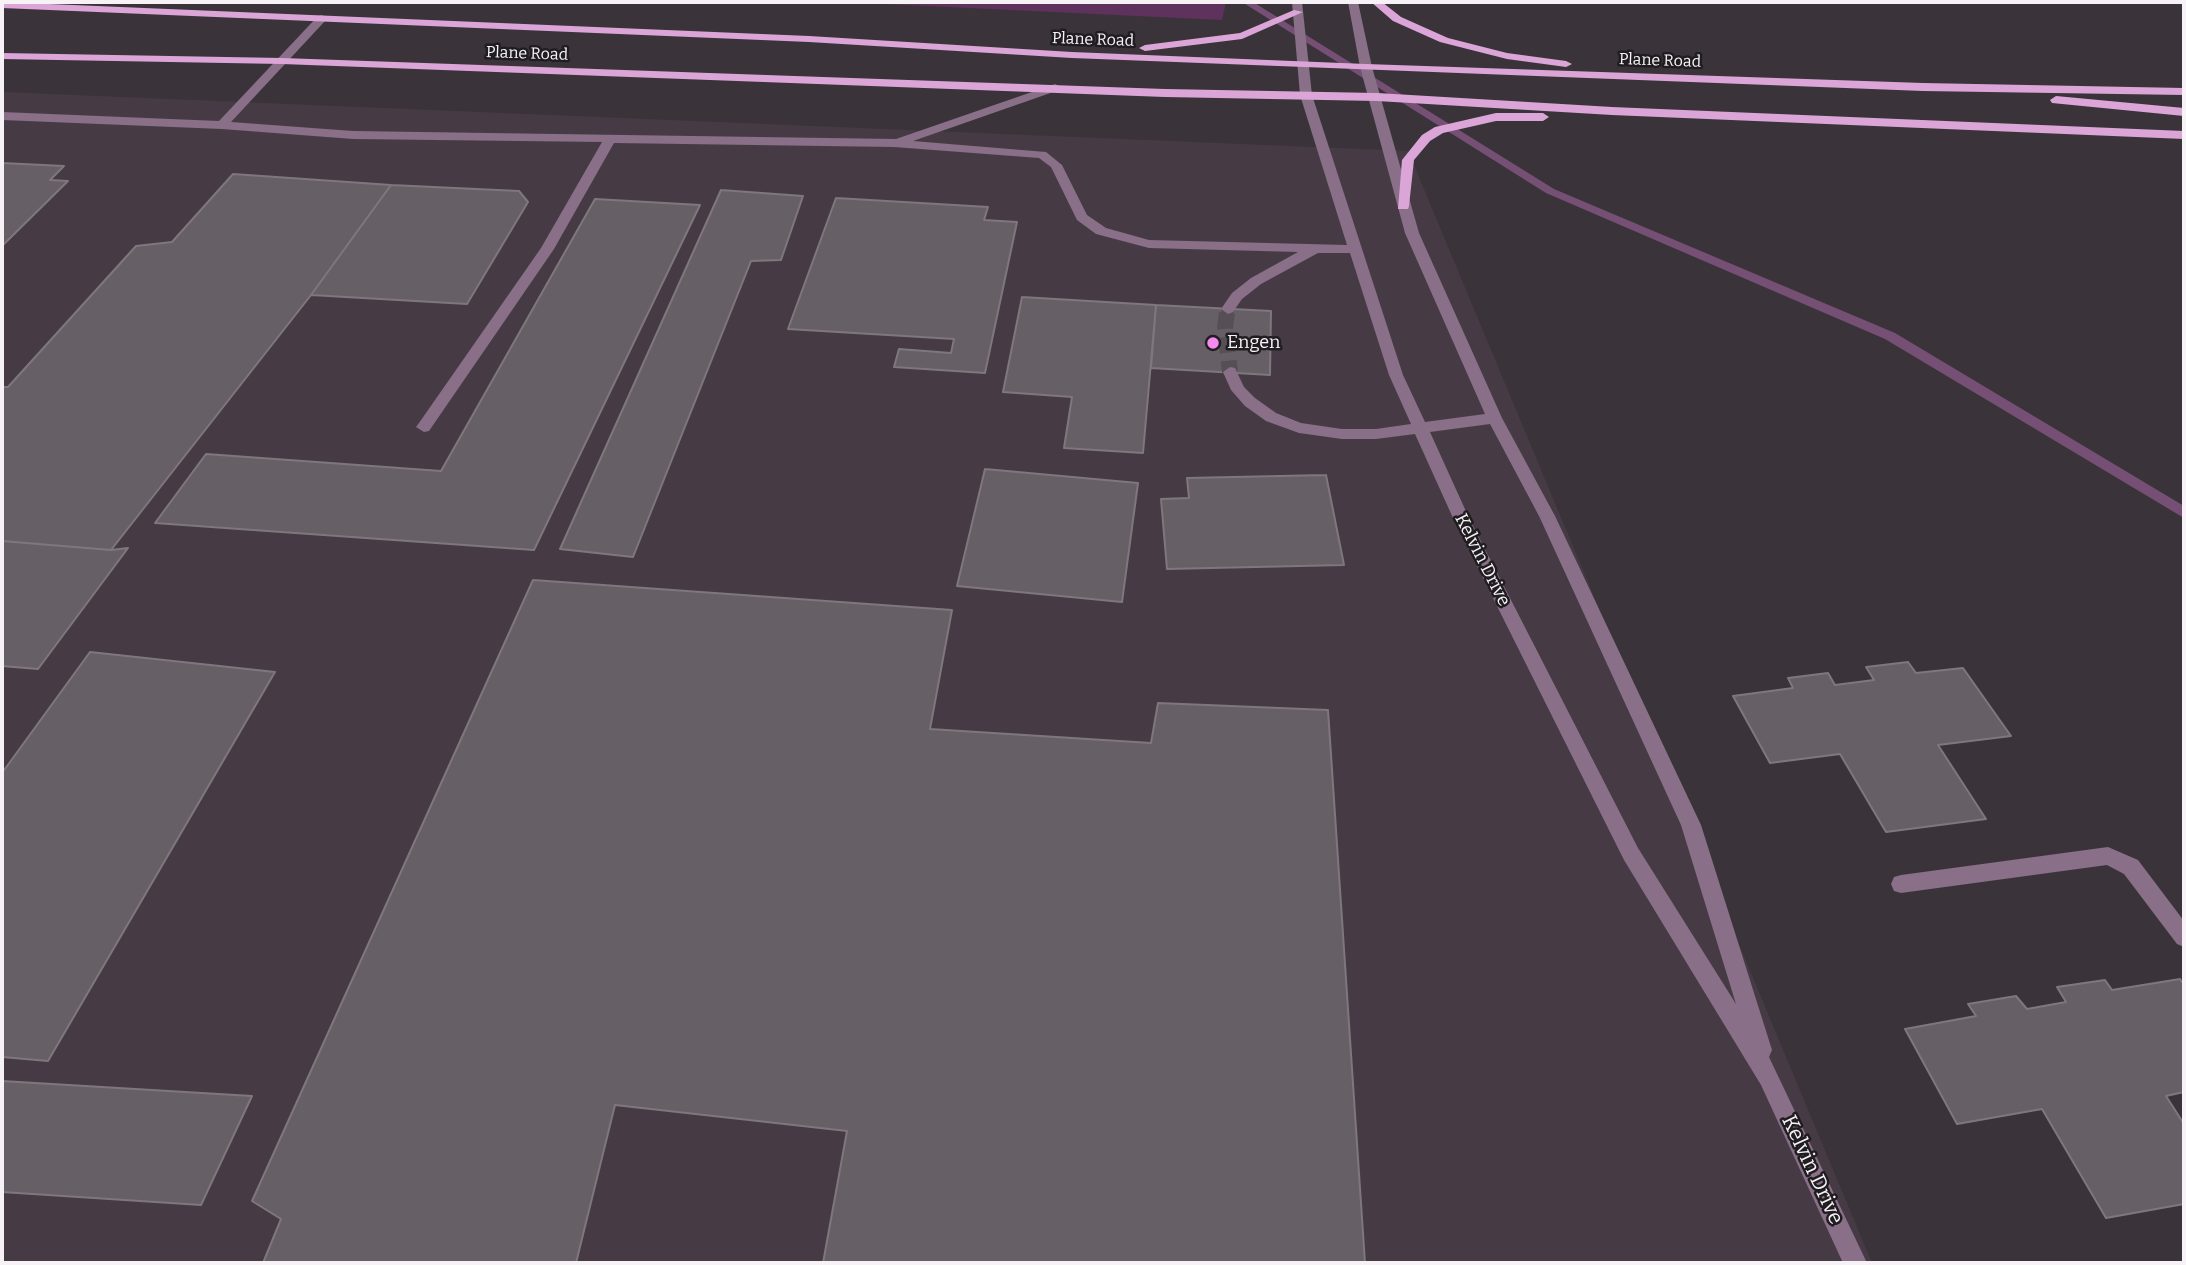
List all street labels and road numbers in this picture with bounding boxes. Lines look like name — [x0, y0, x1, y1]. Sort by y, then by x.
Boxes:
street label: Plane Road — [1052, 29, 1134, 51]
street label: Plane Road — [486, 43, 568, 65]
street label: Plane Road — [1619, 50, 1701, 72]
street label: Kelvin Drive — [1450, 510, 1514, 610]
street label: Kelvin Drive — [1776, 1111, 1848, 1229]

